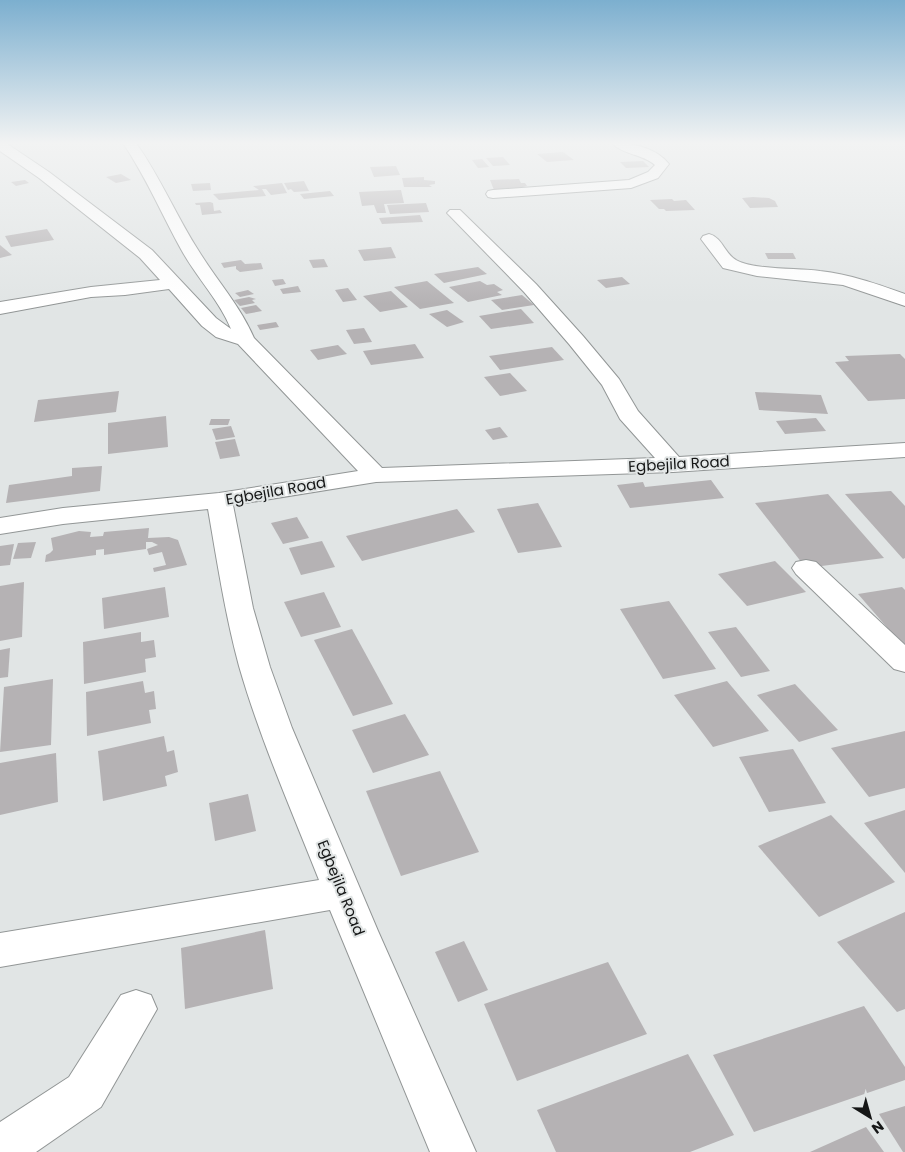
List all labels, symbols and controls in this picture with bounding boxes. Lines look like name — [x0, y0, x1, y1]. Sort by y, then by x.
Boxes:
street label: Egbejila Road — [628, 450, 730, 477]
street label: Egbejila Road — [224, 471, 328, 510]
street label: Egbejila Road — [313, 837, 370, 939]
north arrow — [845, 1092, 895, 1142]
text: N — [868, 1116, 888, 1139]

